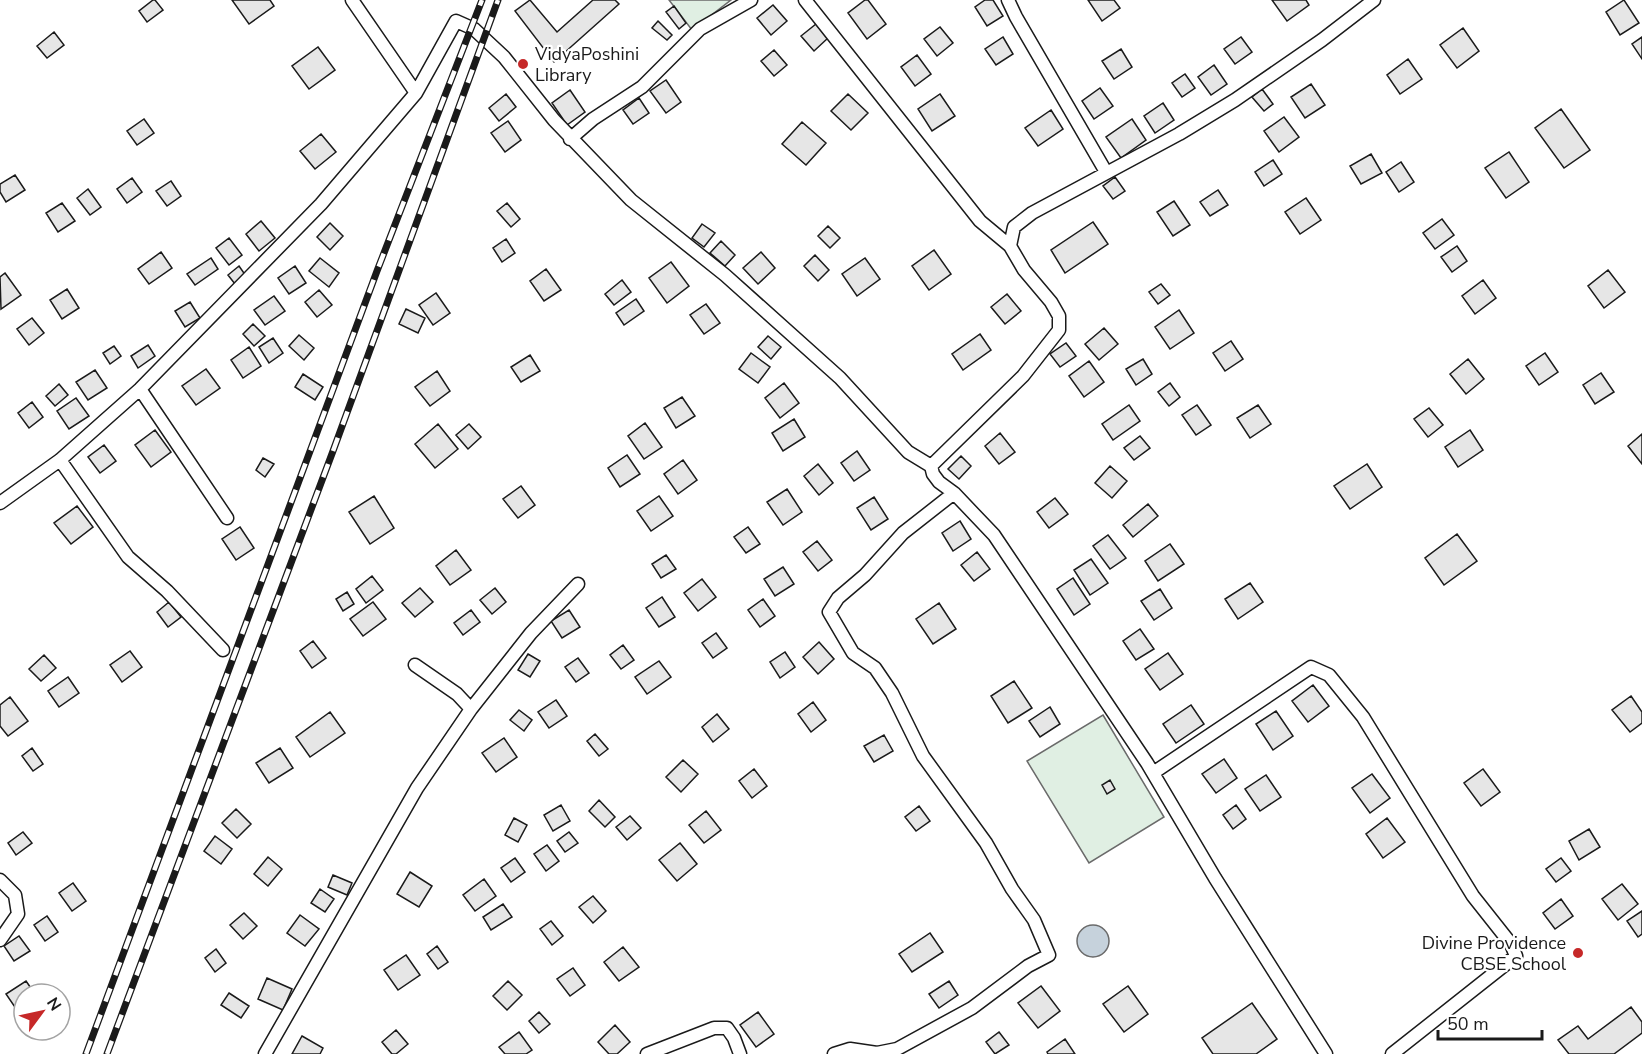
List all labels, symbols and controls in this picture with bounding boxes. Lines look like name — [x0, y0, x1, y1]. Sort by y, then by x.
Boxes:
place label: VidyaPoshini Library — [534, 42, 639, 87]
marker: VidyaPoshini Library — [516, 57, 530, 71]
place label: Divine Providence CBSE School — [1422, 931, 1567, 976]
marker: Divine Providence CBSE School — [1571, 946, 1585, 960]
north arrow — [12, 982, 72, 1042]
text: N — [41, 993, 66, 1015]
scale bar — [1438, 1003, 1542, 1041]
text: 50 m — [1447, 1012, 1489, 1036]

